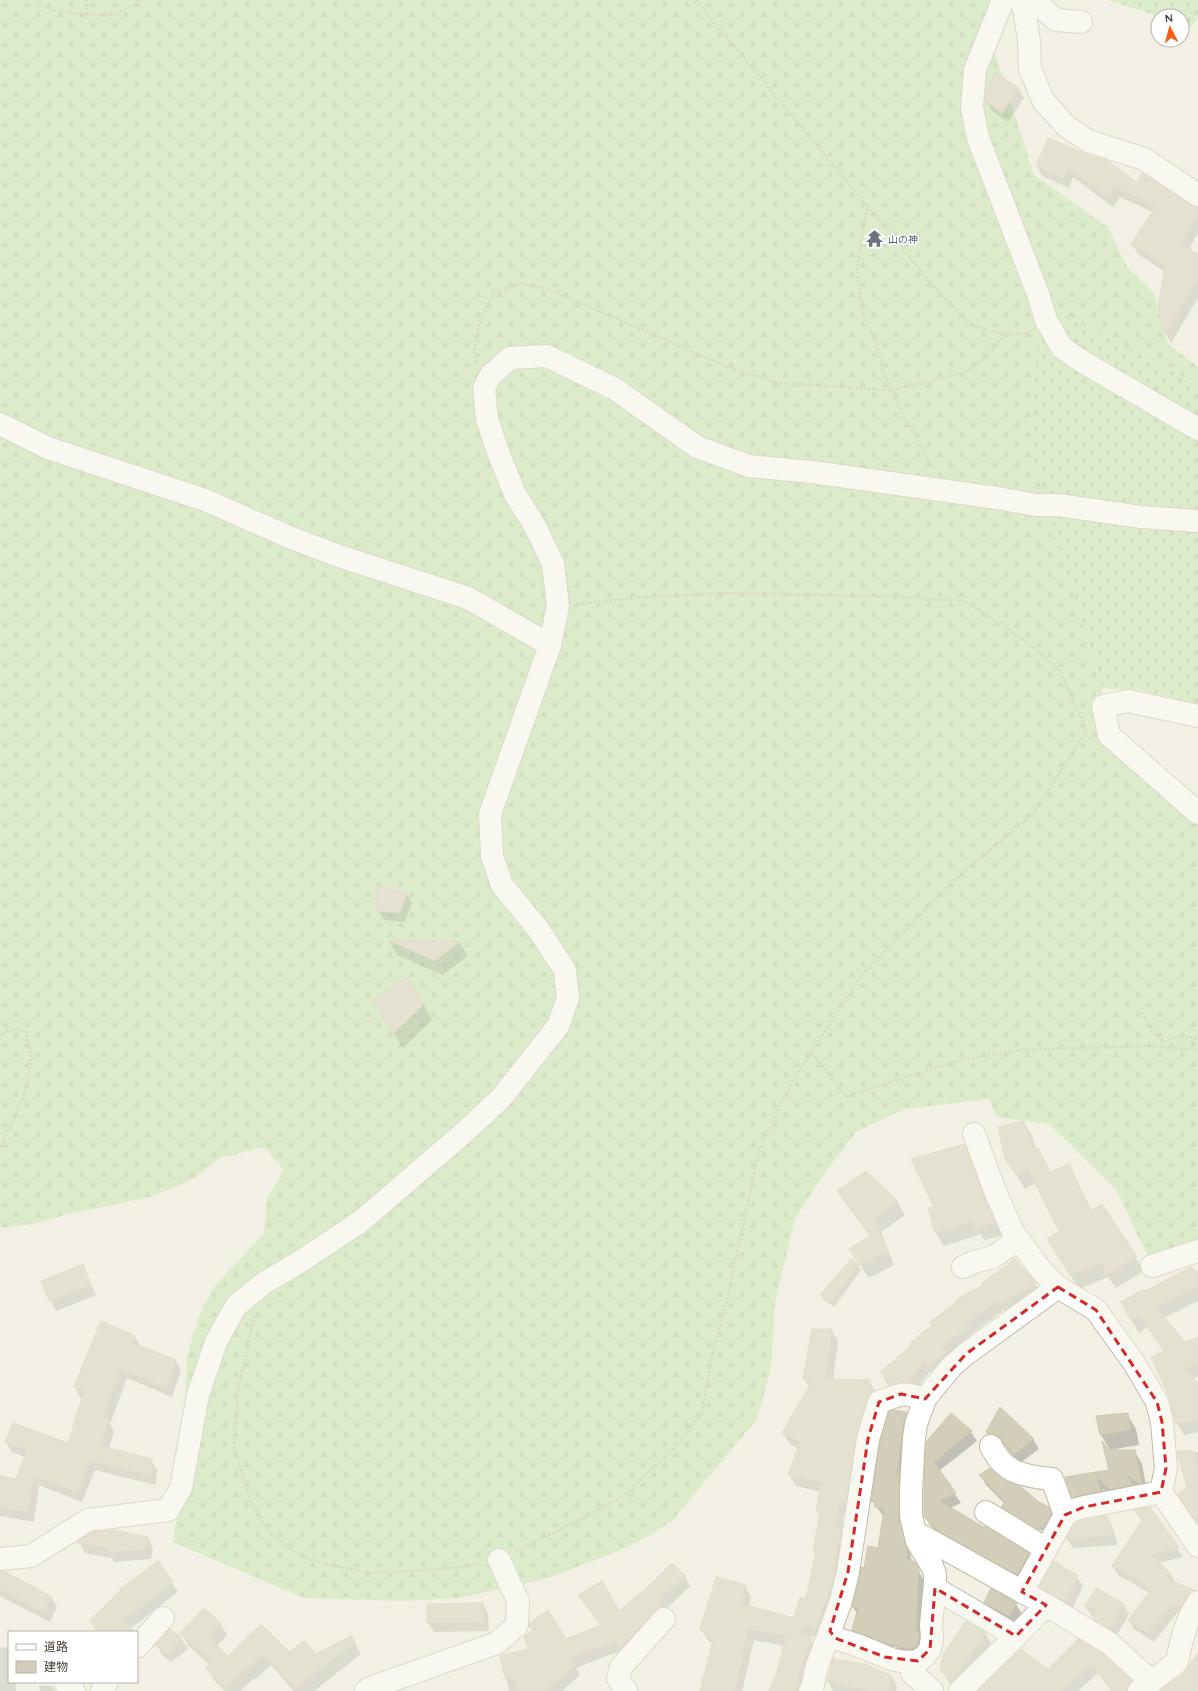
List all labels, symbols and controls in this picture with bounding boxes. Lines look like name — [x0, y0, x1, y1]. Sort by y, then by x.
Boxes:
north arrow — [1150, 8, 1190, 48]
text: N — [1164, 11, 1174, 25]
temple icon: 山の神 — [865, 229, 885, 249]
place label: 山の神 — [888, 233, 918, 246]
legend — [8, 1631, 138, 1683]
text: 道路 — [44, 1639, 68, 1654]
text: 建物 — [44, 1659, 68, 1674]

